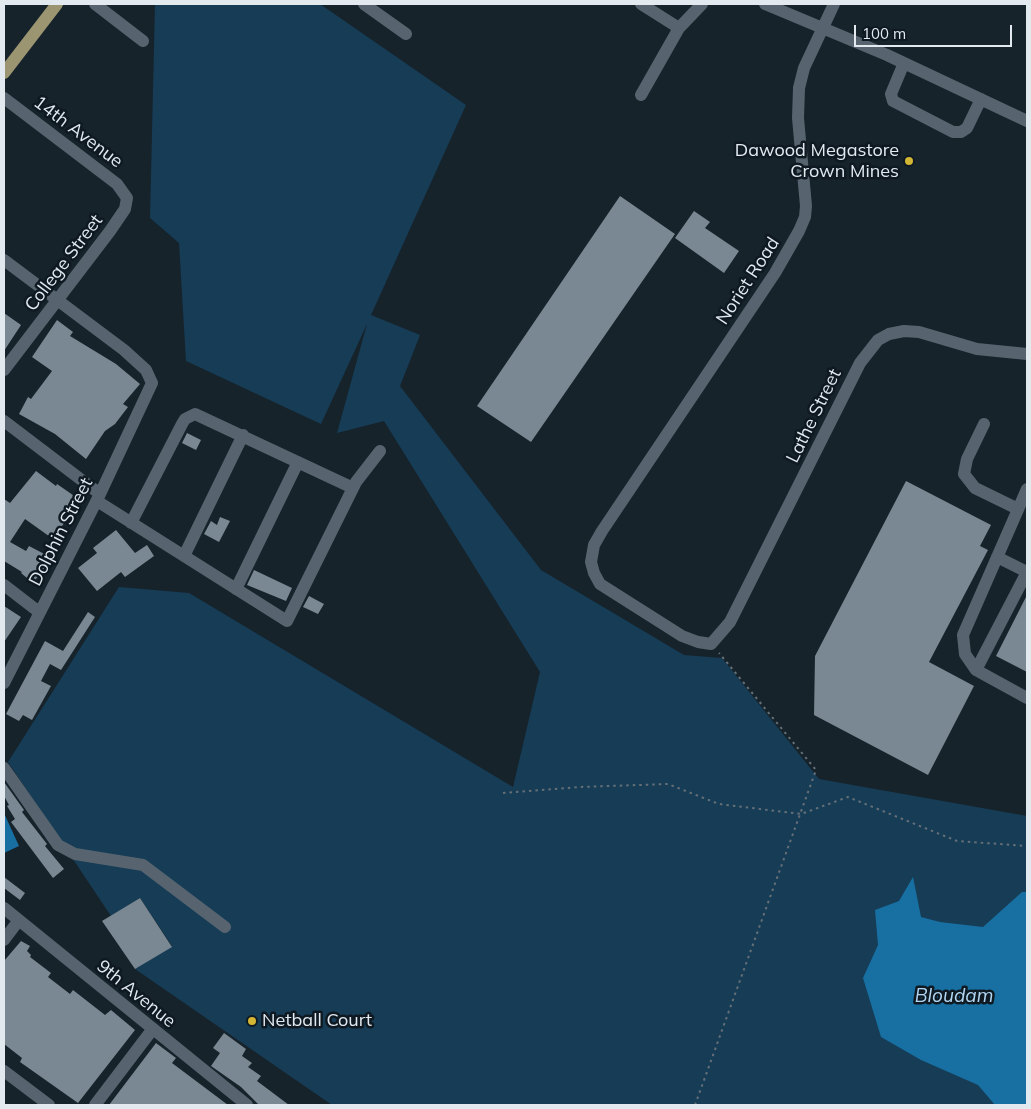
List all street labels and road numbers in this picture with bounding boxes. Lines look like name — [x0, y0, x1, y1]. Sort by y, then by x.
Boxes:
street label: 14th Avenue — [29, 92, 127, 172]
street label: College Street — [21, 210, 107, 316]
street label: Noriet Road — [712, 233, 784, 329]
street label: Lathe Street — [782, 366, 846, 466]
street label: Dolphin Street — [24, 474, 98, 590]
street label: 9th Avenue — [92, 956, 180, 1032]

